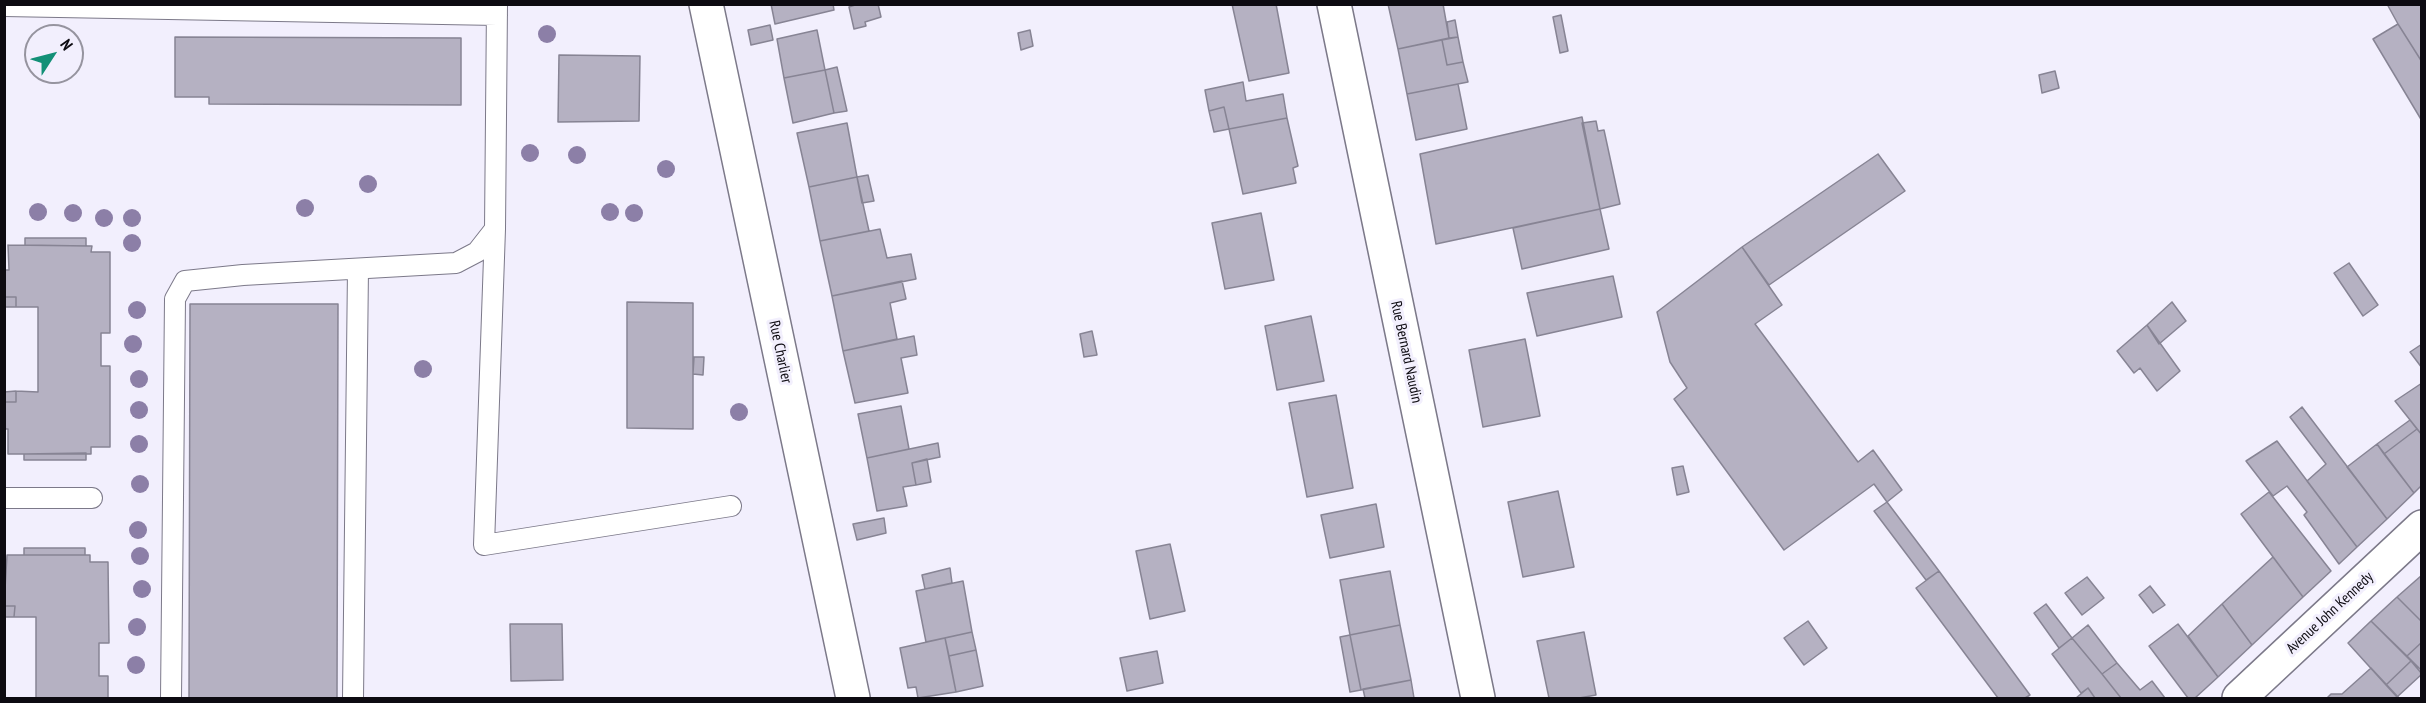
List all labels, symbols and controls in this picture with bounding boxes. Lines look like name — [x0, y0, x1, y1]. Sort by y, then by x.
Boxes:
north arrow — [24, 24, 84, 84]
text: N — [56, 35, 78, 54]
street label: Rue Bernard Naudin — [1386, 299, 1426, 405]
street label: Rue Charlier — [765, 319, 795, 385]
street label: Avenue John Kennedy — [2283, 568, 2377, 658]

